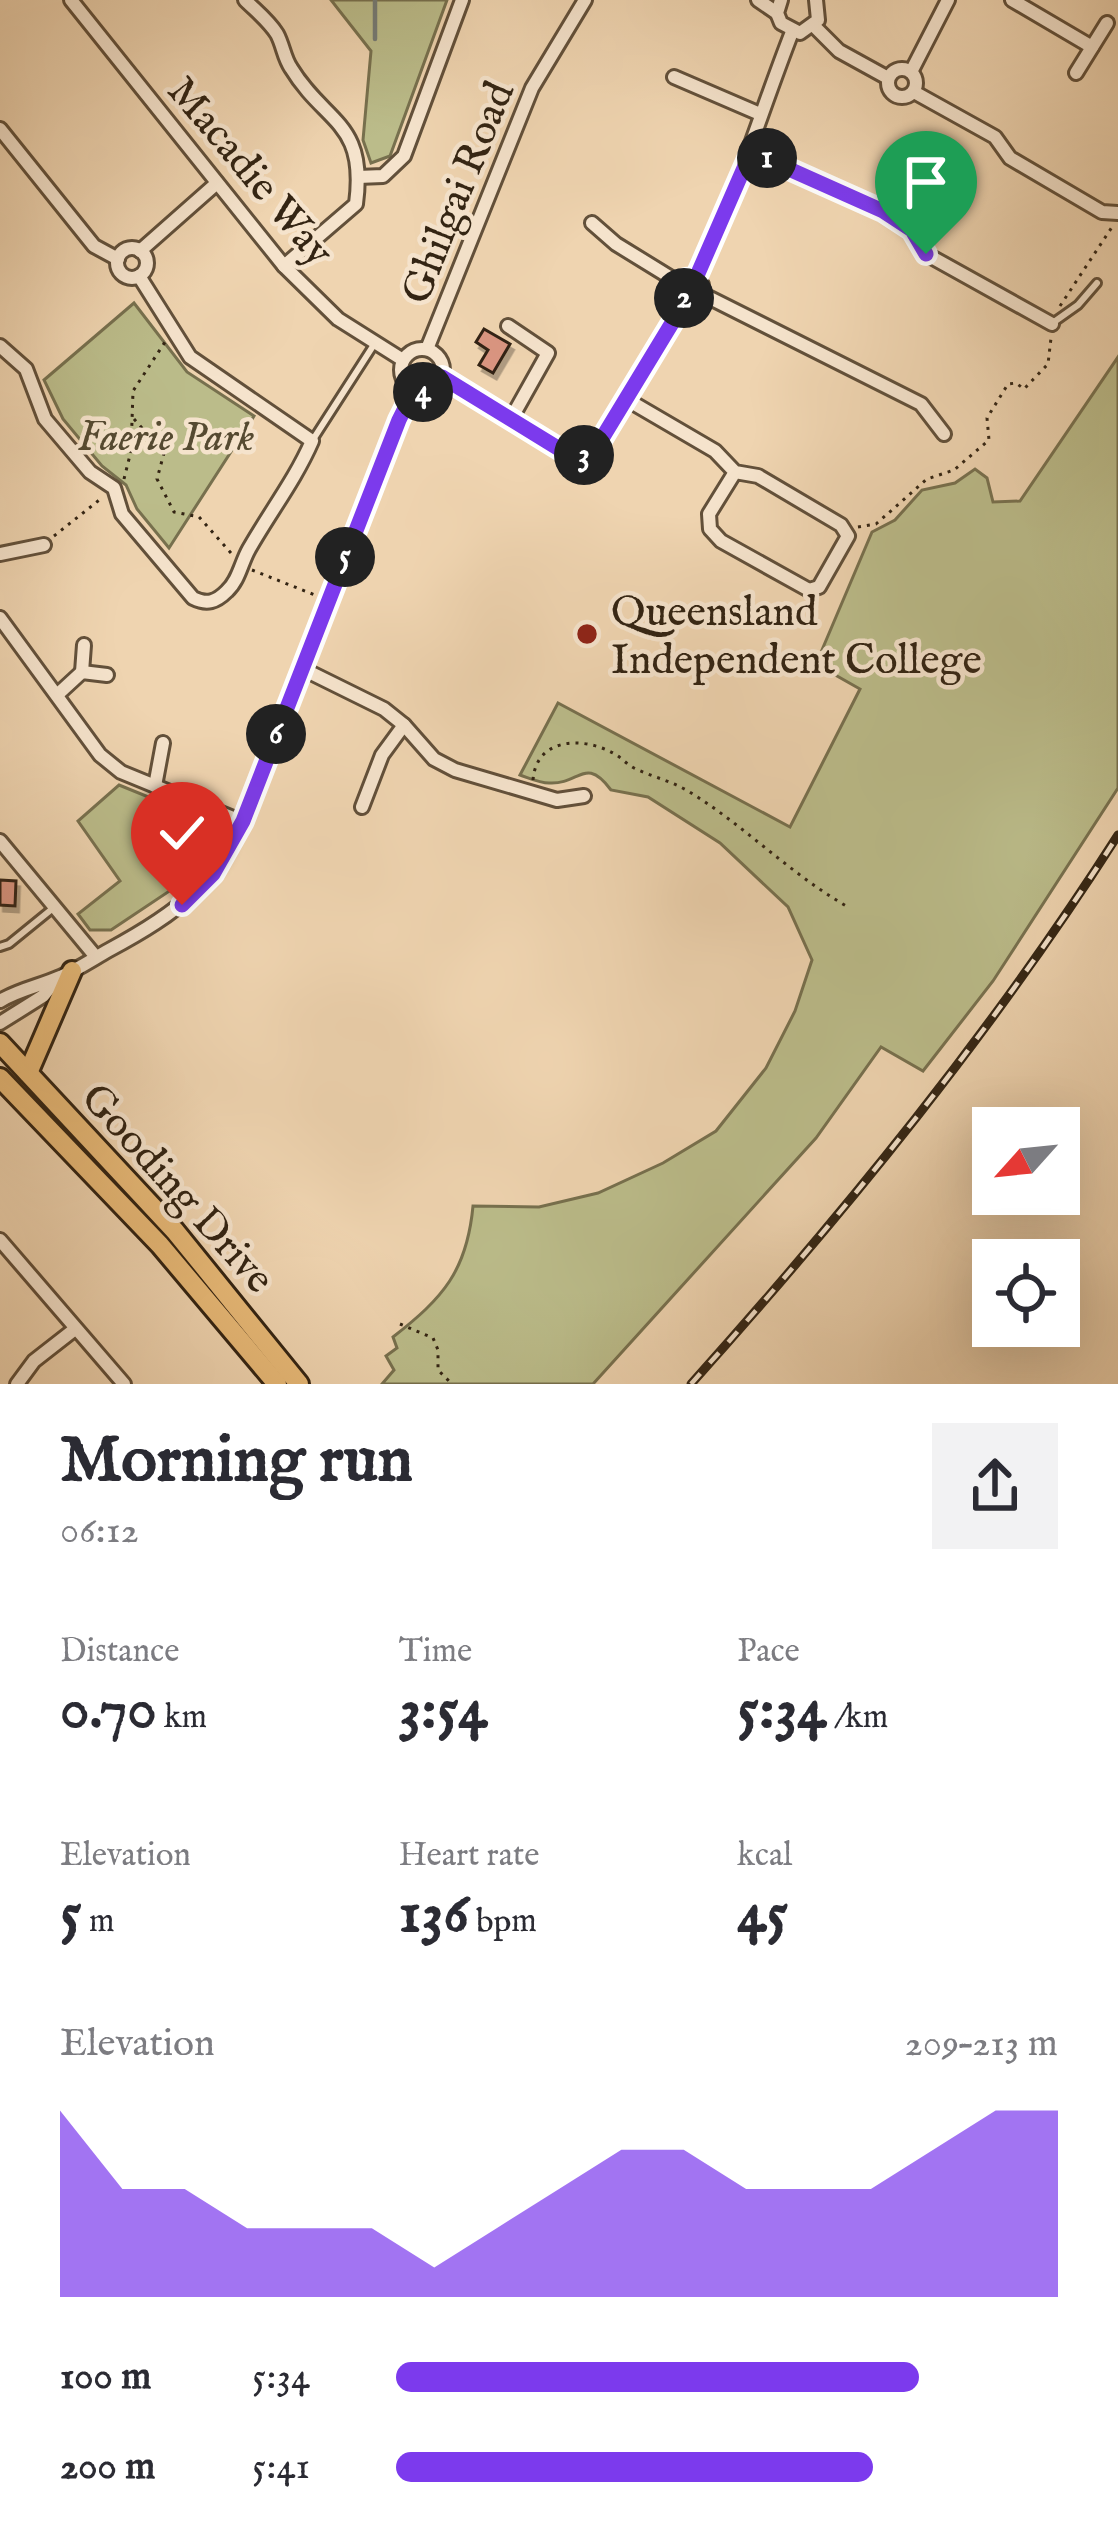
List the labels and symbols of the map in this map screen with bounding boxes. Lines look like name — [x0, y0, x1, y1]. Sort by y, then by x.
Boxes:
street label: Macadie Way — [155, 67, 344, 278]
street label: Ghilgai Road — [391, 74, 528, 312]
pin: 1 — [737, 128, 797, 188]
pin — [875, 131, 977, 254]
pin: 2 — [654, 268, 714, 328]
pin: 4 — [393, 362, 453, 422]
park label: Faerie Park — [78, 412, 255, 465]
pin: 3 — [554, 425, 614, 485]
pin: 5 — [315, 527, 375, 587]
place label: Queensland Independent College — [611, 587, 982, 688]
marker: Queensland Independent College — [574, 621, 600, 647]
pin: 6 — [246, 704, 306, 764]
pin — [131, 782, 233, 905]
street label: Gooding Drive — [68, 1073, 285, 1305]
north arrow — [972, 1107, 1080, 1215]

